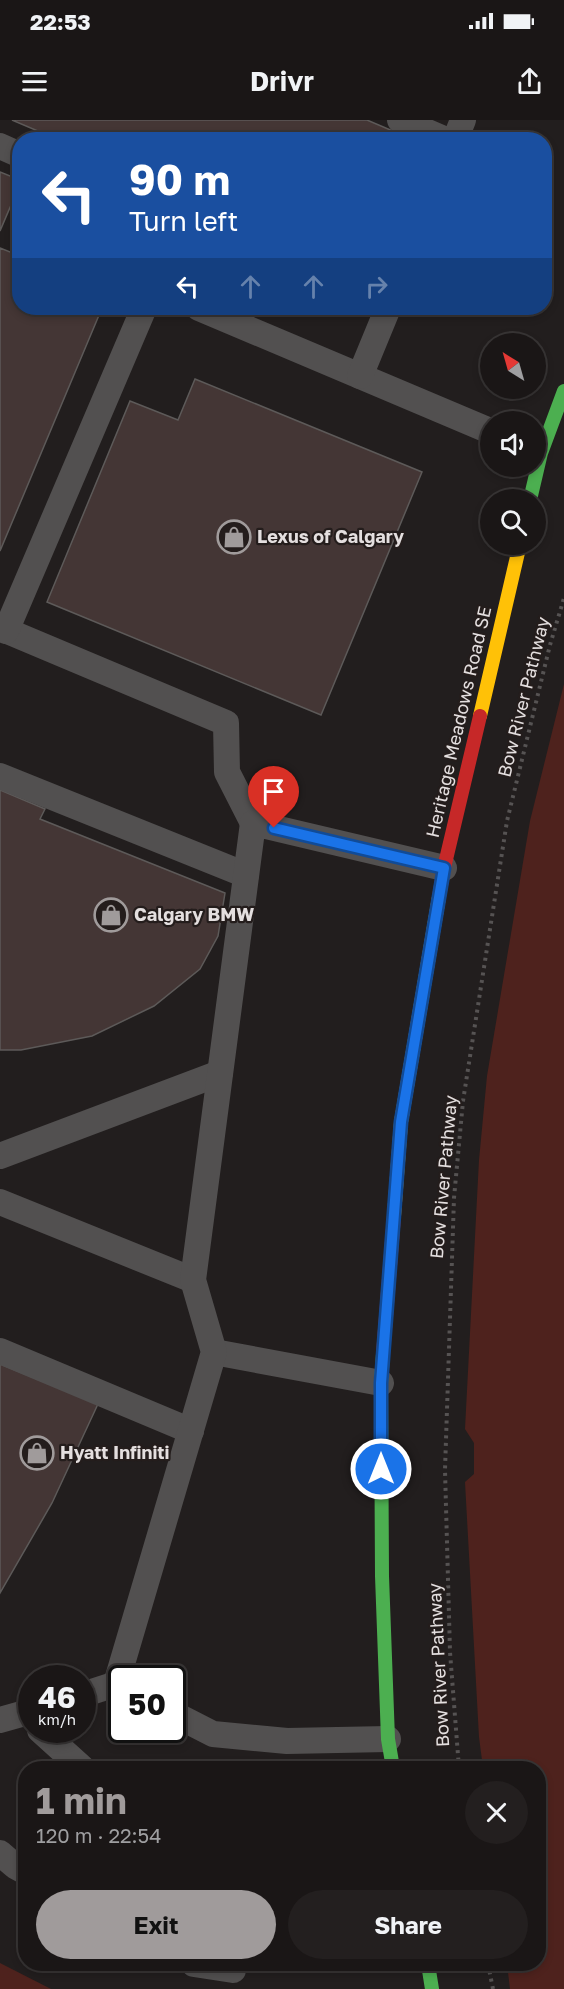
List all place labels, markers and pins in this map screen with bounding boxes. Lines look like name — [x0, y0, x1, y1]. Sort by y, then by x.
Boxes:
shop icon: Lexus of Calgary — [216, 519, 252, 555]
place label: Lexus of Calgary — [257, 525, 404, 547]
pin — [248, 766, 299, 828]
shop icon: Calgary BMW — [93, 897, 129, 933]
place label: Calgary BMW — [134, 903, 254, 925]
shop icon: Hyatt Infiniti — [19, 1435, 55, 1471]
place label: Hyatt Infiniti — [60, 1441, 170, 1463]

